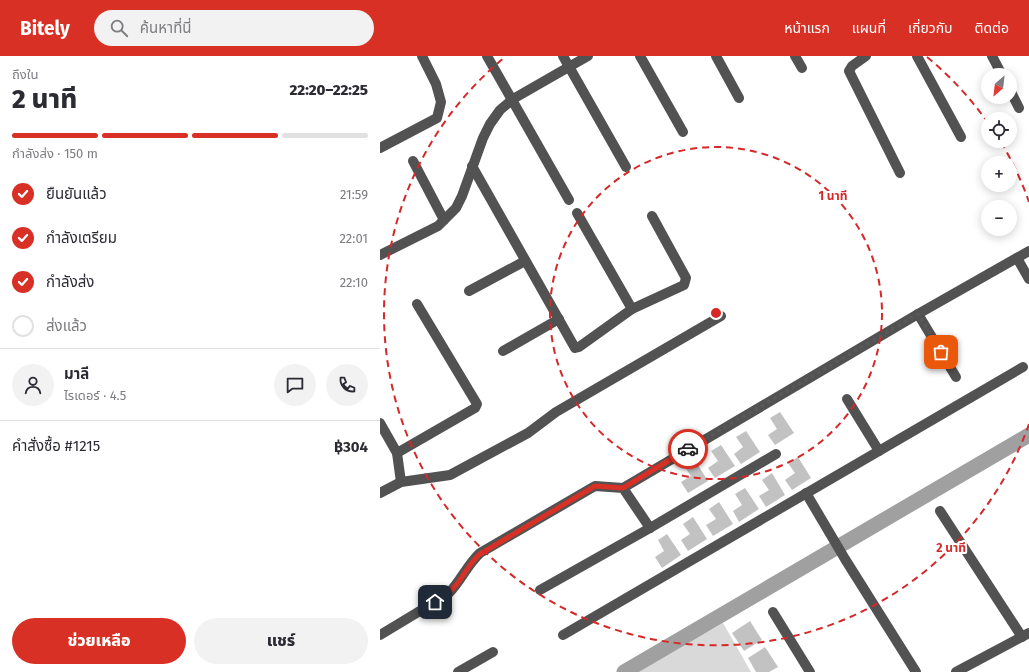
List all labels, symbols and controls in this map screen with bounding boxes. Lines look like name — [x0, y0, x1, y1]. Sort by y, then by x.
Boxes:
search box — [94, 10, 374, 46]
text: Bitely — [20, 17, 70, 40]
icon: search — [108, 17, 130, 39]
text: ค้นหาที่นี่ — [140, 19, 192, 37]
text: หน้าแรก — [784, 20, 830, 37]
text: แผนที่ — [852, 20, 886, 37]
text: เกี่ยวกับ — [908, 20, 953, 37]
text: ติดต่อ — [975, 20, 1009, 37]
text: ถึงใน — [12, 67, 38, 82]
north arrow — [981, 68, 1017, 104]
map controls — [981, 68, 1017, 236]
text: 22:20–22:25 — [289, 81, 368, 99]
text: 2 นาที — [12, 84, 77, 115]
button: locate — [981, 112, 1017, 148]
text: กำลังส่ง · 150 m — [12, 146, 98, 161]
button: + — [981, 156, 1017, 192]
icon: check — [12, 183, 34, 205]
text: ยืนยันแล้ว — [46, 185, 107, 203]
text: 21:59 — [340, 187, 368, 202]
text: 1 นาที — [818, 189, 848, 203]
button: − — [981, 200, 1017, 236]
icon: check — [12, 227, 34, 249]
text: กำลังเตรียม — [46, 229, 117, 247]
text: 22:01 — [339, 231, 368, 246]
icon: check — [12, 271, 34, 293]
text: กำลังส่ง — [46, 273, 94, 291]
text: 22:10 — [340, 275, 368, 290]
centre of rings — [709, 306, 723, 320]
text: ส่งแล้ว — [46, 317, 87, 335]
pin — [924, 335, 958, 369]
icon: bag — [930, 341, 952, 363]
button: person — [12, 364, 54, 406]
button: chat — [274, 364, 316, 406]
button: phone — [326, 364, 368, 406]
text: มาลี — [64, 365, 89, 383]
text: ไรเดอร์ · 4.5 — [64, 388, 126, 403]
courier — [668, 429, 708, 469]
text: คำสั่งซื้อ #1215 — [12, 437, 100, 455]
text: ฿304 — [334, 438, 368, 456]
icon: car — [677, 438, 699, 460]
text: 2 นาที — [936, 541, 966, 555]
pin — [418, 585, 452, 619]
icon: home — [424, 591, 446, 613]
button: ช่วยเหลือ — [12, 618, 186, 664]
button: แชร์ — [194, 618, 368, 664]

